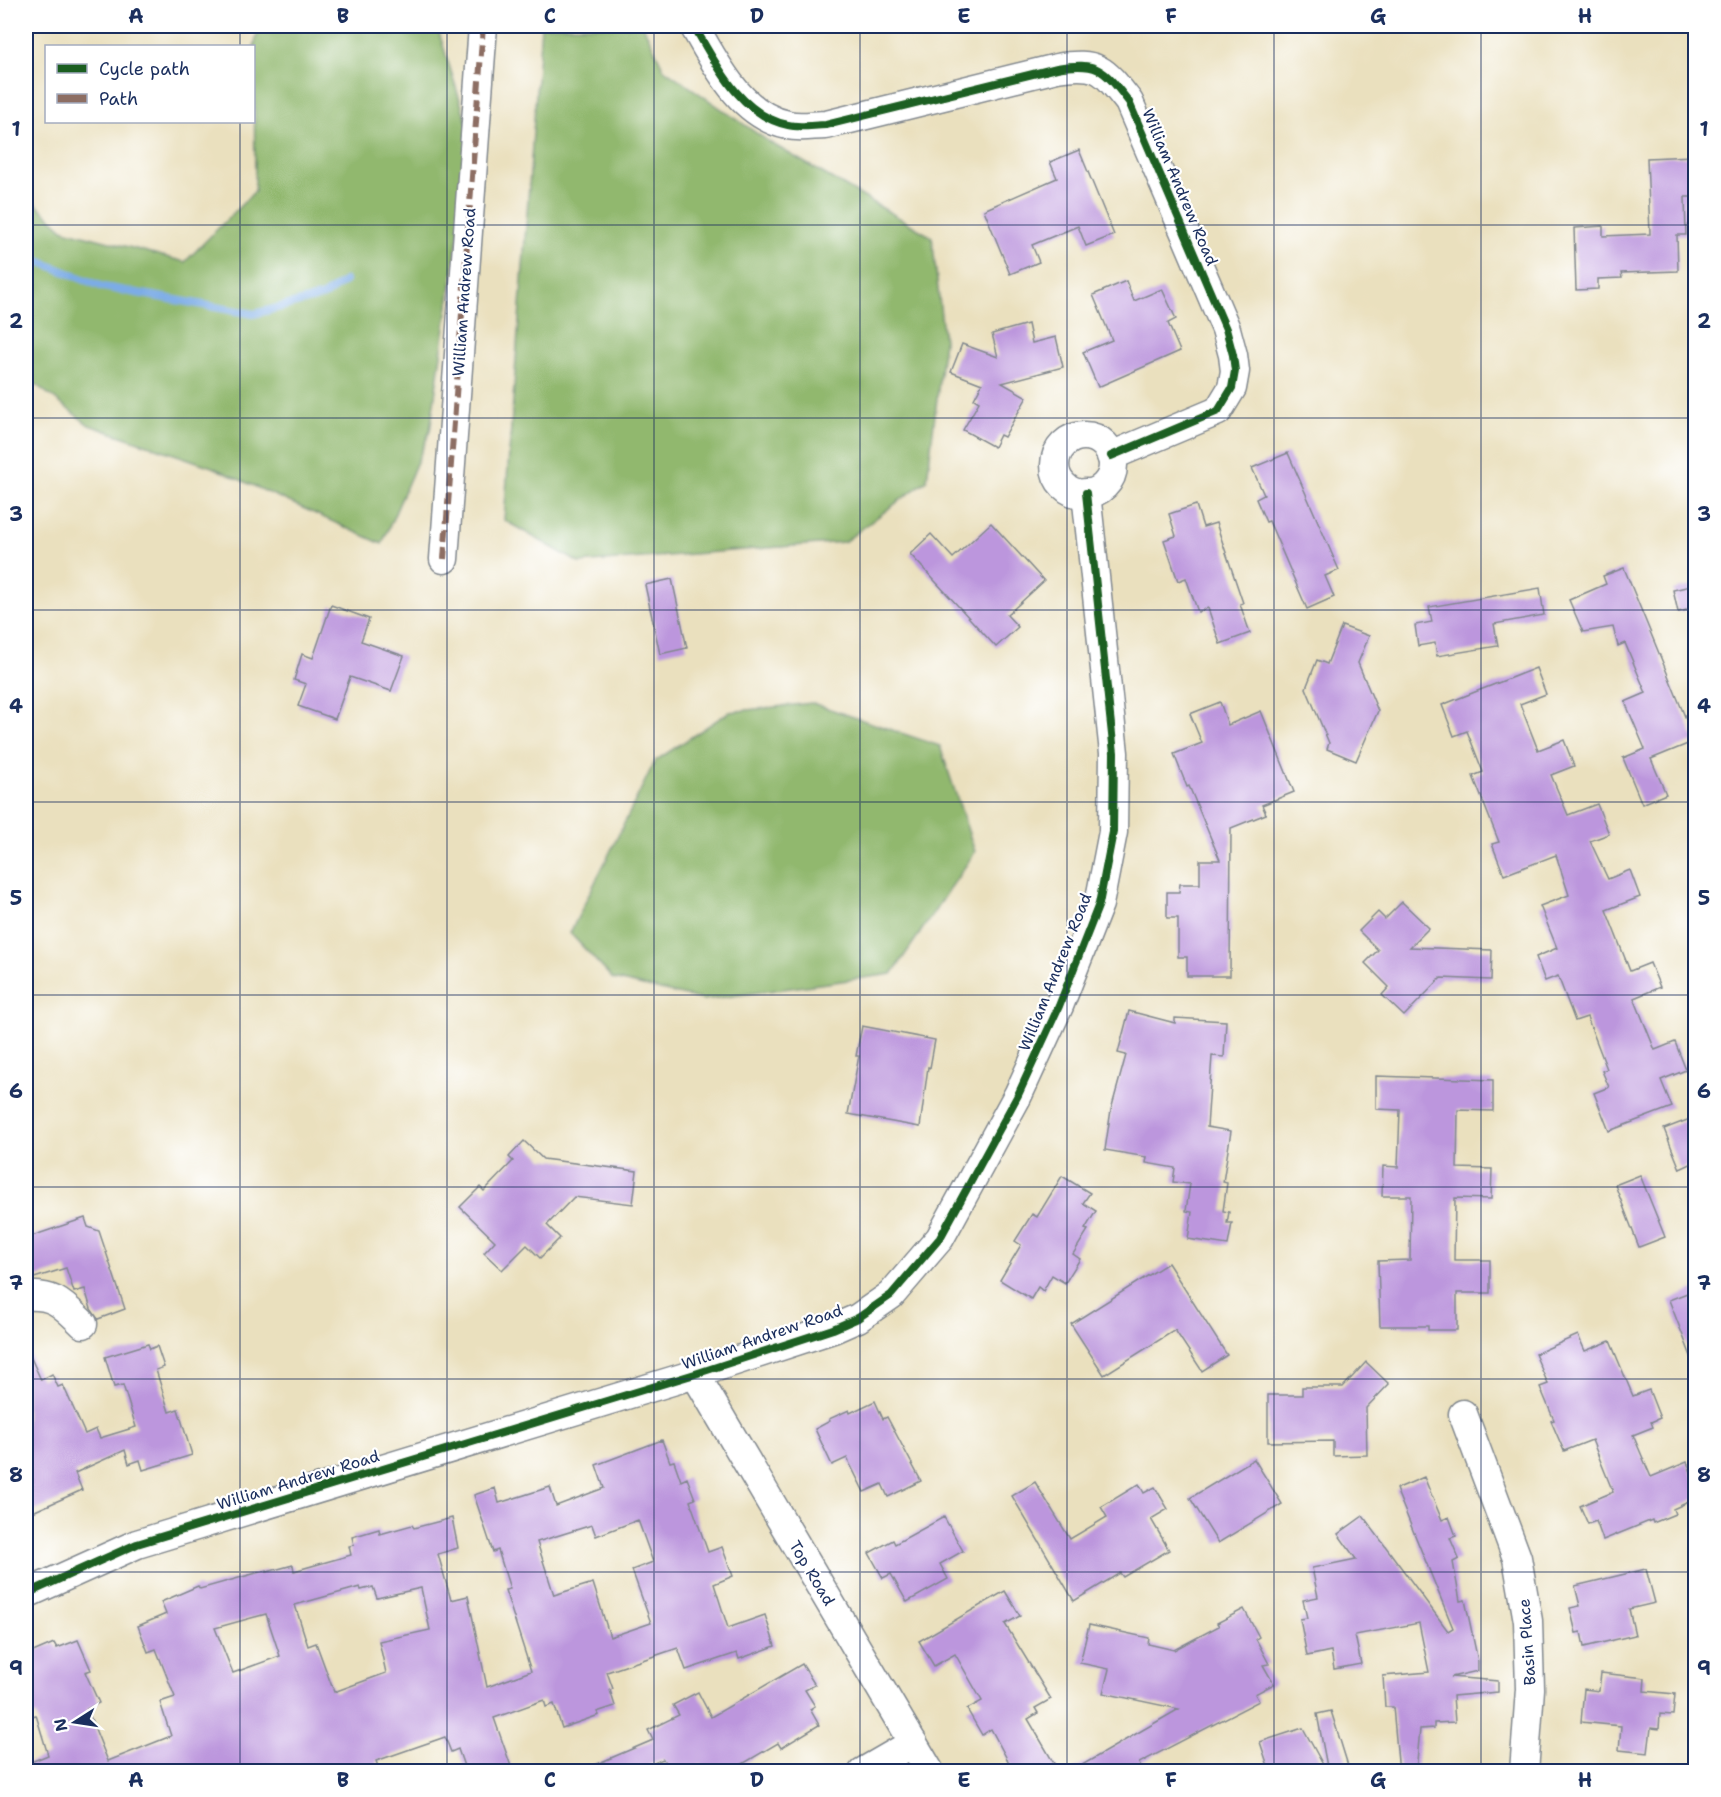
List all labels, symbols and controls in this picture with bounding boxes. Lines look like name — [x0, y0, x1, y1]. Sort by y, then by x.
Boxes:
text: A — [128, 3, 144, 29]
text: B — [337, 3, 349, 29]
text: C — [544, 3, 556, 29]
text: D — [750, 3, 764, 29]
text: E — [957, 3, 971, 29]
text: F — [1165, 3, 1177, 29]
text: G — [1370, 3, 1386, 29]
text: H — [1578, 3, 1592, 29]
legend — [45, 45, 255, 123]
text: Cycle path — [99, 57, 190, 81]
text: Path — [99, 87, 138, 111]
street label: William Andrew Road — [1137, 105, 1223, 269]
text: 1 — [11, 116, 21, 142]
text: 1 — [1699, 116, 1709, 142]
street label: William Andrew Road — [448, 207, 480, 377]
text: 2 — [9, 308, 23, 334]
text: 2 — [1697, 308, 1711, 334]
text: 3 — [9, 501, 23, 527]
text: 3 — [1697, 501, 1711, 527]
text: 4 — [9, 693, 23, 719]
text: 4 — [1697, 693, 1711, 719]
text: 5 — [10, 885, 22, 911]
text: 5 — [1698, 885, 1710, 911]
street label: William Andrew Road — [1014, 890, 1096, 1054]
text: 6 — [9, 1078, 23, 1104]
text: 6 — [1697, 1078, 1711, 1104]
text: 7 — [9, 1270, 23, 1296]
text: 7 — [1697, 1270, 1711, 1296]
street label: William Andrew Road — [679, 1300, 845, 1374]
street label: William Andrew Road — [214, 1445, 382, 1515]
text: 8 — [9, 1462, 23, 1488]
text: 8 — [1697, 1462, 1711, 1488]
street label: Top Road — [784, 1537, 840, 1609]
street label: Basin Place — [1513, 1598, 1541, 1686]
text: 9 — [9, 1655, 23, 1681]
text: 9 — [1697, 1655, 1711, 1681]
north arrow — [45, 1692, 105, 1752]
text: N — [49, 1717, 72, 1733]
text: A — [128, 1767, 144, 1793]
text: B — [337, 1767, 349, 1793]
text: C — [544, 1767, 556, 1793]
text: D — [750, 1767, 764, 1793]
text: E — [957, 1767, 971, 1793]
text: F — [1165, 1767, 1177, 1793]
text: G — [1370, 1767, 1386, 1793]
text: H — [1578, 1767, 1592, 1793]

